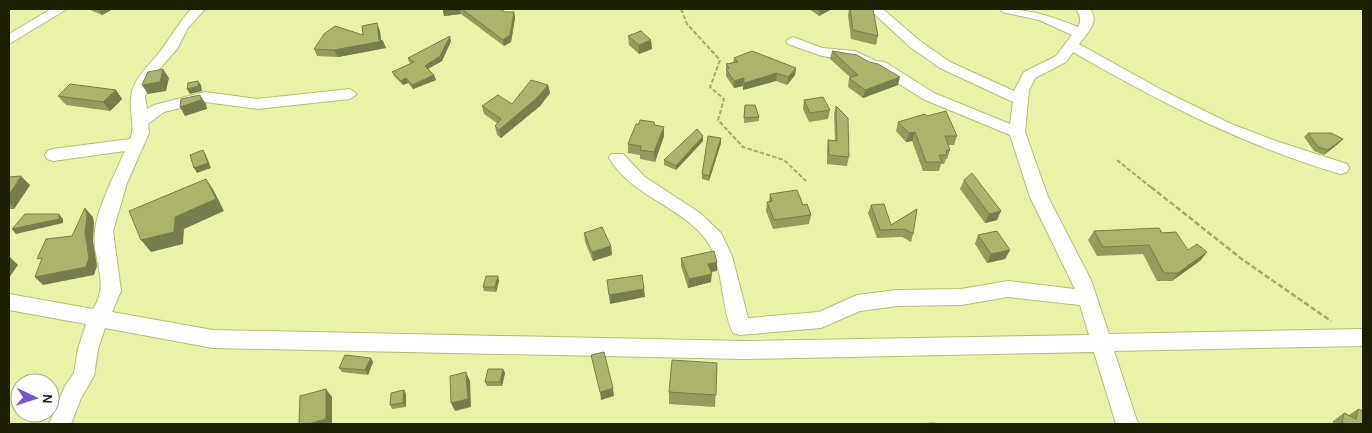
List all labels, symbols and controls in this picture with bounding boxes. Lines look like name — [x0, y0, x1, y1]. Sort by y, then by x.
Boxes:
north arrow — [10, 373, 60, 423]
text: N — [39, 393, 56, 404]

